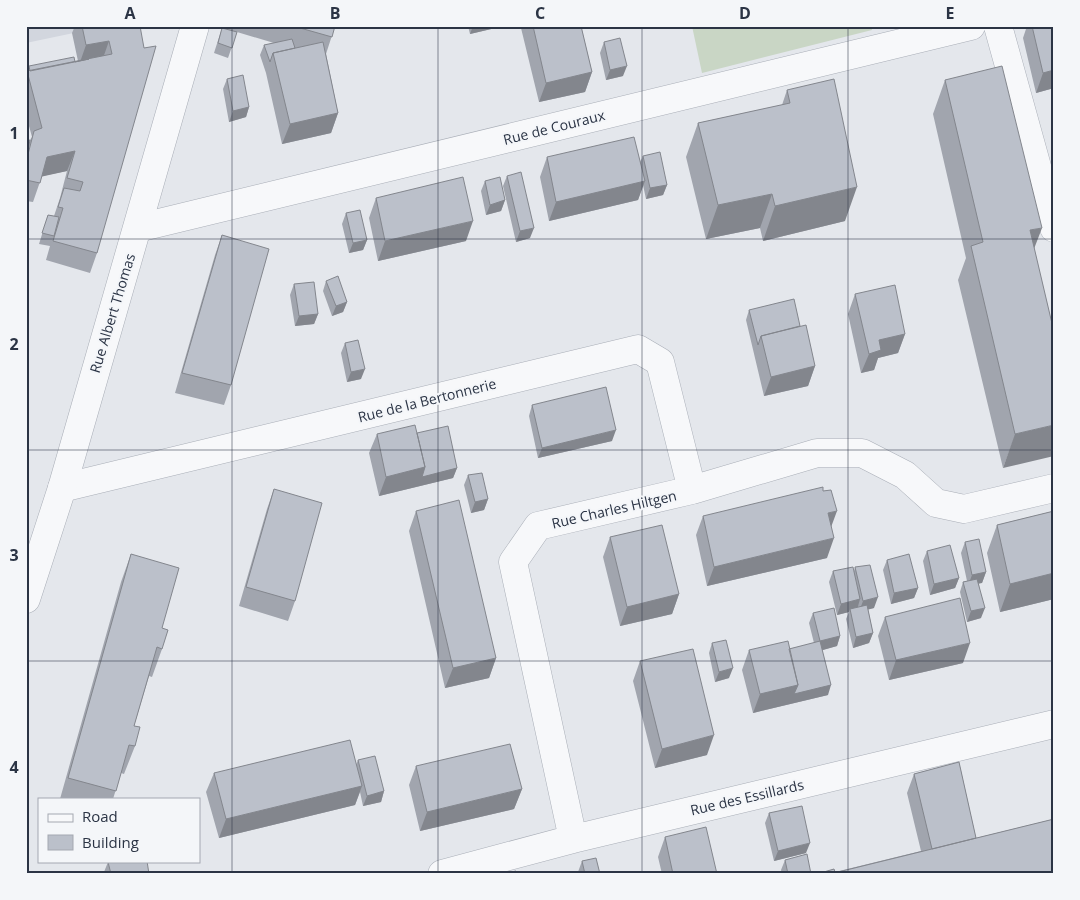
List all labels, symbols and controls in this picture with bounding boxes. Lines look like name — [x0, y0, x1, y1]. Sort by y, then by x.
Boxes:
text: A — [124, 2, 136, 24]
text: B — [330, 2, 340, 24]
text: C — [535, 2, 545, 24]
text: D — [739, 2, 751, 24]
text: E — [946, 2, 955, 24]
street label: Rue de Couraux — [501, 105, 607, 149]
text: 1 — [9, 122, 19, 144]
street label: Rue Albert Thomas — [85, 251, 139, 375]
text: 2 — [9, 333, 19, 355]
street label: Rue de la Bertonnerie — [356, 374, 498, 426]
street label: Rue Charles Hiltgen — [550, 485, 678, 533]
text: 3 — [9, 544, 19, 566]
text: 4 — [9, 756, 19, 778]
street label: Rue des Essillards — [688, 775, 806, 819]
legend — [38, 798, 200, 862]
text: Road — [82, 806, 118, 826]
text: Building — [82, 832, 139, 852]

